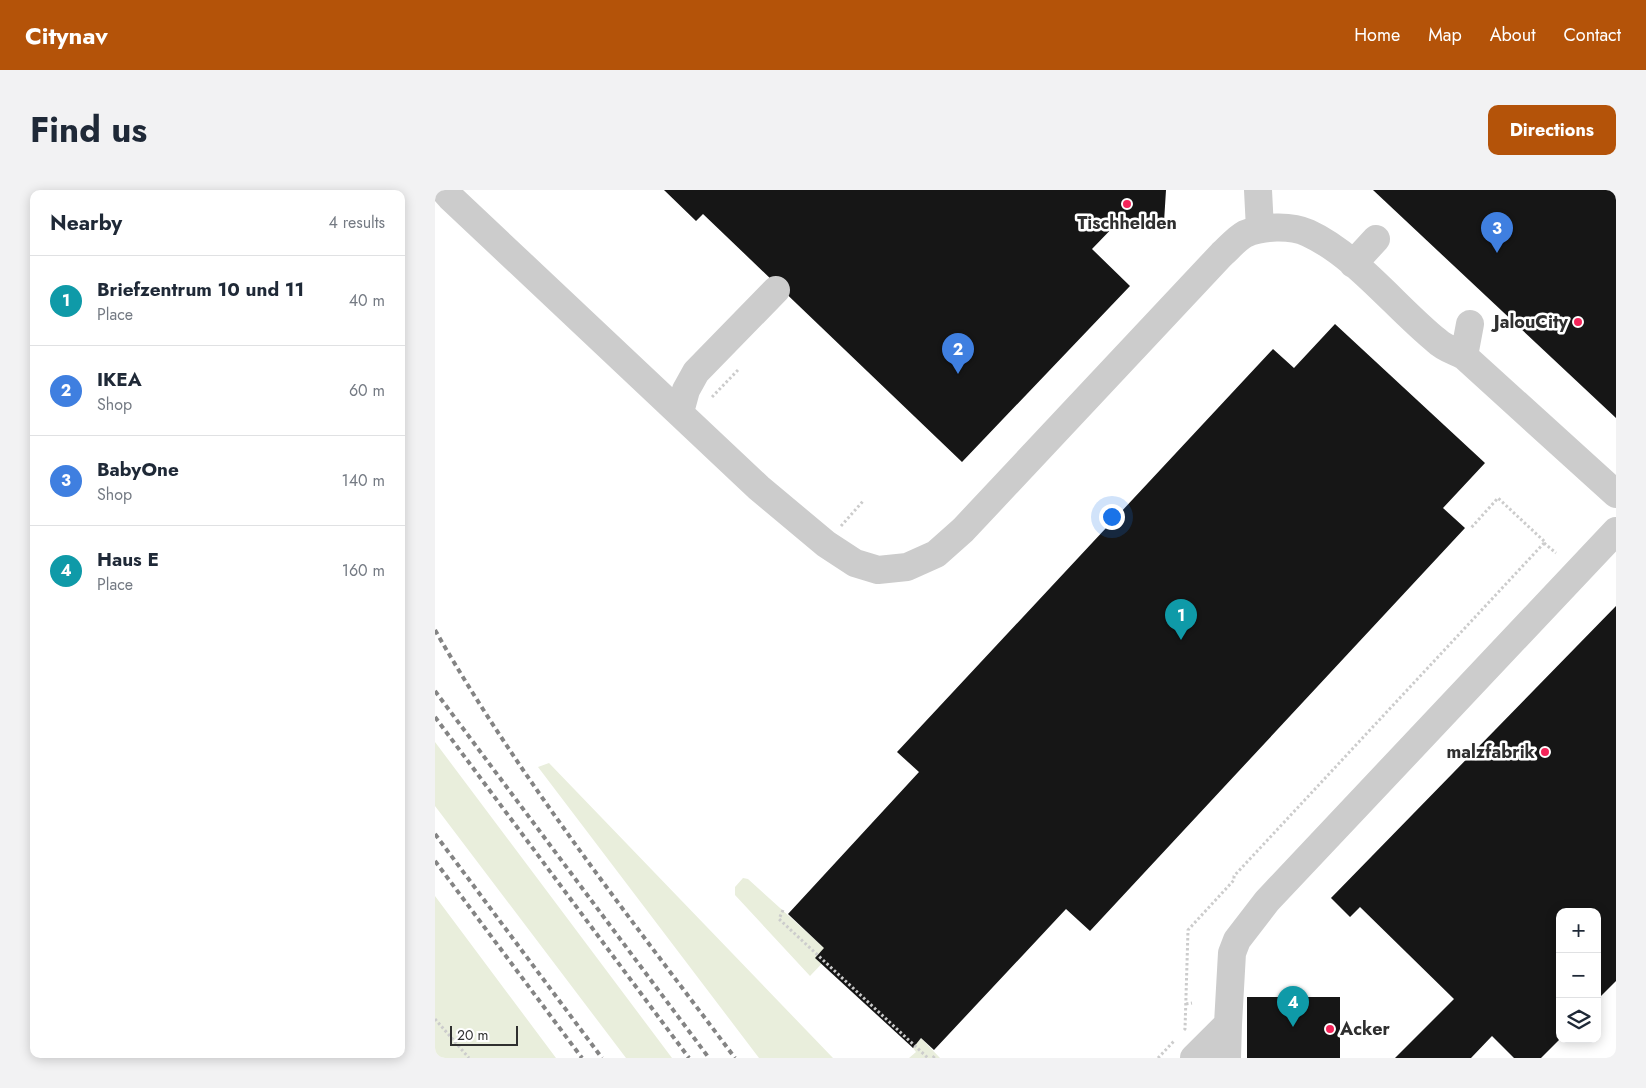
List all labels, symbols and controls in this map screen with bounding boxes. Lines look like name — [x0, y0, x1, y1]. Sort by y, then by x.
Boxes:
text: Citynav — [25, 18, 108, 53]
text: Home — [1354, 22, 1400, 48]
text: Map — [1428, 22, 1462, 48]
text: About — [1490, 22, 1535, 48]
text: Contact — [1563, 22, 1621, 48]
text: Find us — [30, 105, 147, 155]
button: Directions — [1488, 105, 1616, 155]
marker: Tischhelden — [1121, 198, 1133, 210]
text: Nearby — [50, 208, 122, 238]
place label: Tischhelden — [1077, 210, 1177, 236]
text: 4 results — [329, 211, 385, 234]
pin: 3 — [1481, 212, 1513, 253]
text: Briefzentrum 10 und 11 — [97, 276, 304, 303]
text: 1 — [62, 289, 70, 312]
text: 40 m — [349, 289, 385, 312]
text: Place — [97, 303, 133, 326]
place label: JalouCity — [1491, 309, 1569, 335]
marker: JalouCity — [1572, 316, 1584, 328]
pin: 2 — [942, 333, 974, 374]
text: IKEA — [97, 366, 142, 393]
text: 2 — [61, 379, 71, 402]
text: 60 m — [349, 379, 385, 402]
text: Shop — [97, 393, 132, 416]
text: BabyOne — [97, 456, 179, 483]
text: 3 — [61, 469, 71, 492]
text: 140 m — [342, 469, 385, 492]
text: Shop — [97, 483, 132, 506]
your location — [1099, 504, 1125, 530]
text: Haus E — [97, 546, 159, 573]
text: 4 — [60, 559, 72, 582]
text: 160 m — [342, 559, 385, 582]
text: Place — [97, 573, 133, 596]
pin: 1 — [1165, 599, 1197, 640]
place label: malzfabrik — [1447, 739, 1536, 765]
marker: malzfabrik — [1539, 746, 1551, 758]
map controls — [1556, 908, 1601, 1043]
button: + — [1556, 908, 1601, 953]
button: − — [1556, 953, 1601, 998]
pin: 4 — [1277, 986, 1309, 1027]
button: layers — [1556, 998, 1601, 1043]
place label: Acker — [1339, 1016, 1391, 1042]
scale bar — [450, 1023, 517, 1046]
marker: Acker — [1324, 1023, 1336, 1035]
text: 20 m — [457, 1025, 489, 1045]

